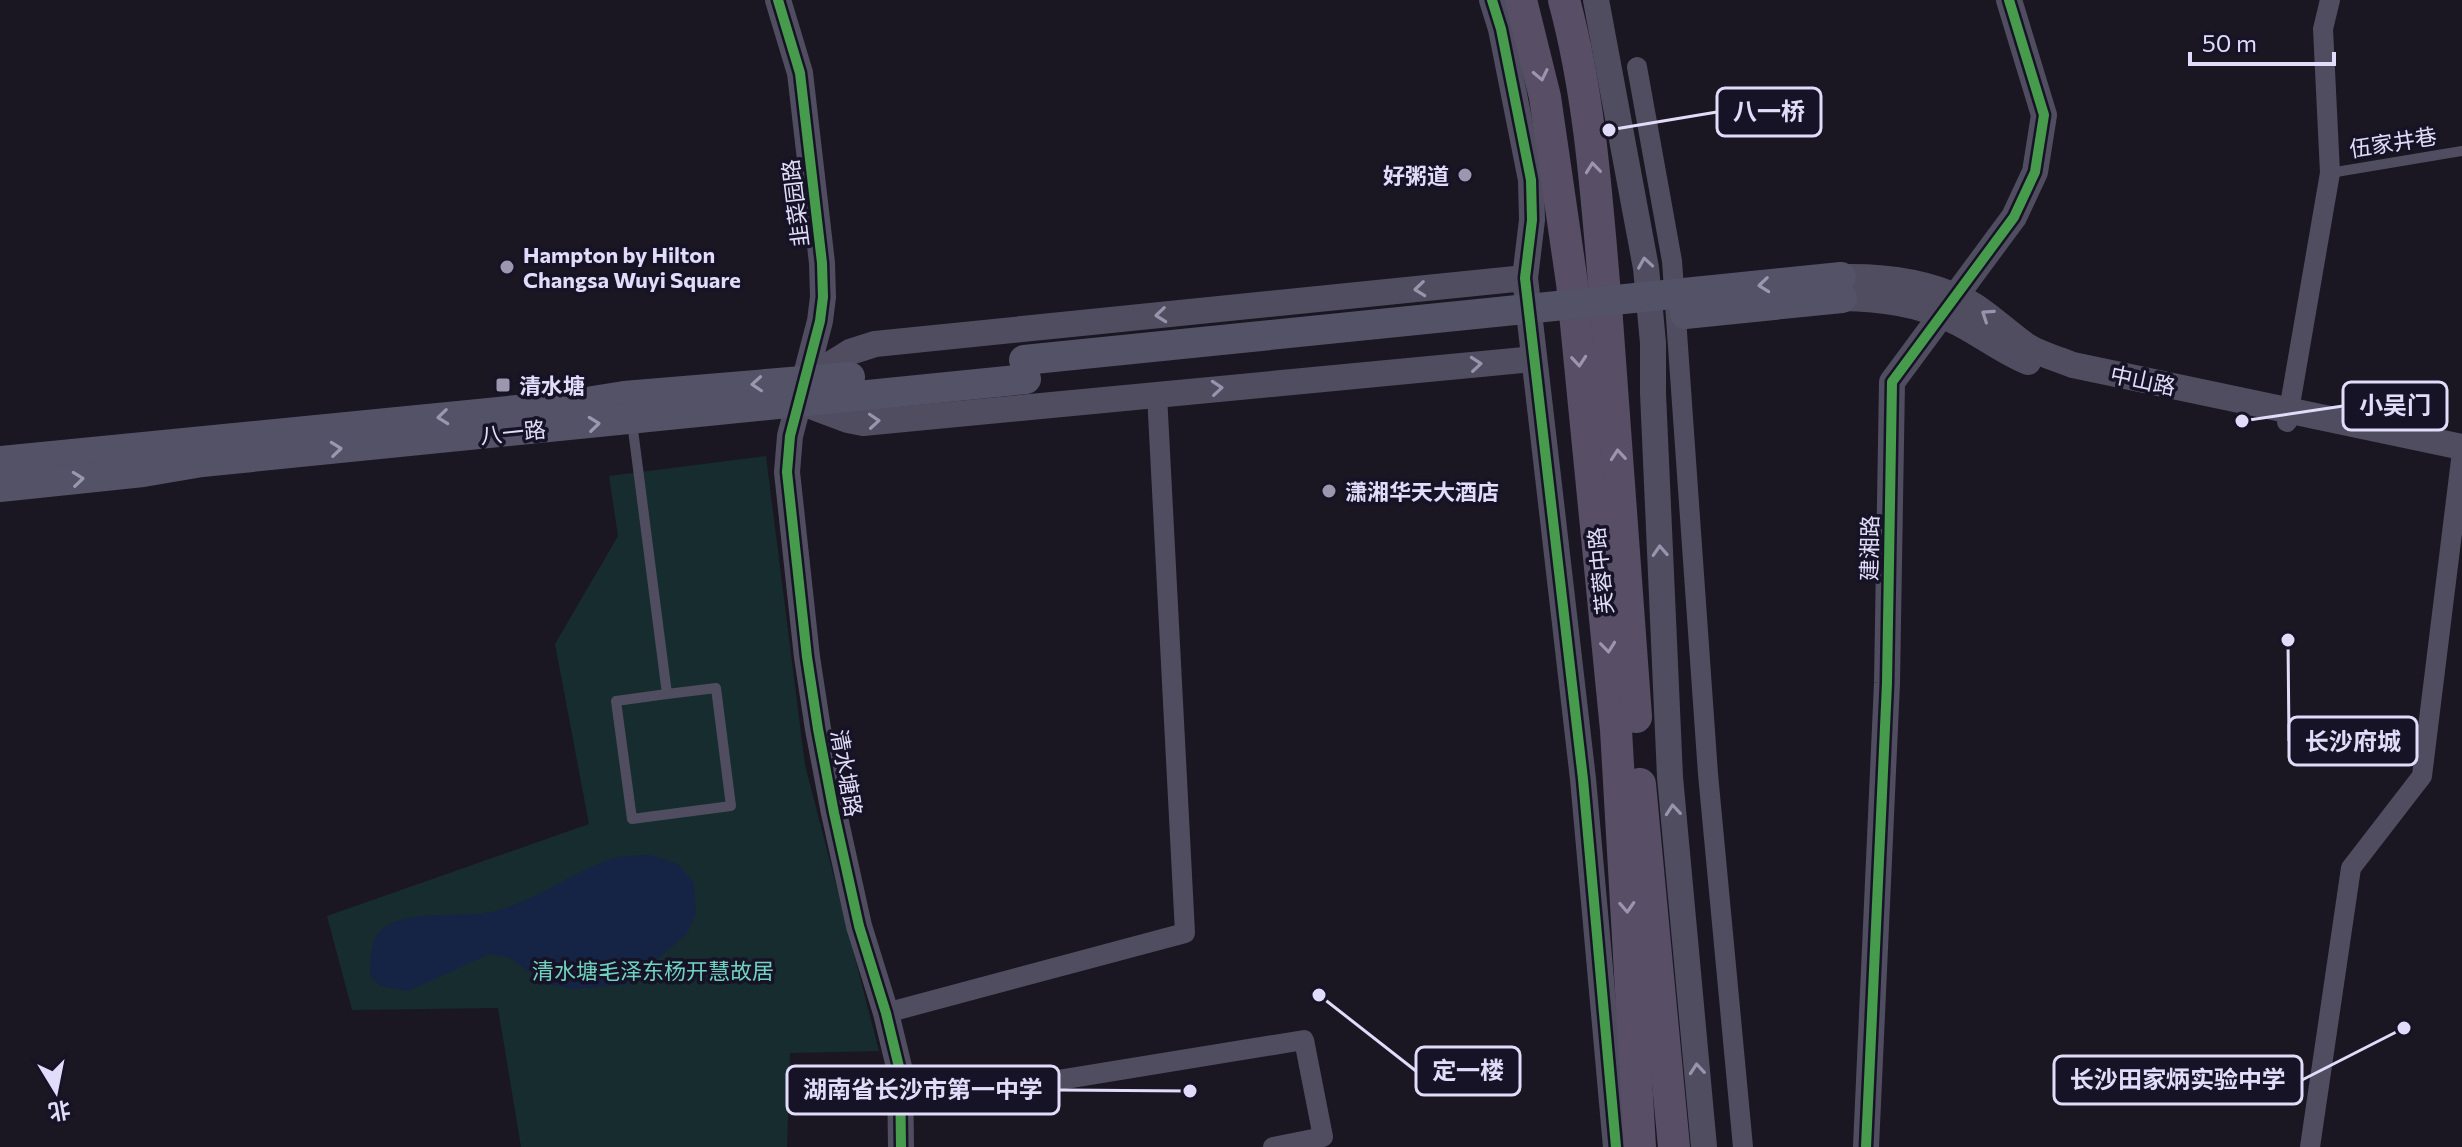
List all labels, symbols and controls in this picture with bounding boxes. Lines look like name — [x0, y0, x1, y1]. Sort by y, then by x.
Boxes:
scale bar — [2190, 16, 2334, 66]
text: 50 m — [2202, 28, 2257, 57]
one-way arrow — [1532, 68, 1549, 82]
callout: 八一桥 — [1717, 88, 1821, 136]
text: 八一桥 — [1733, 96, 1805, 125]
street label: 伍家井巷 — [2347, 122, 2439, 162]
street label: 韭菜园路 — [776, 158, 814, 248]
one-way arrow — [1585, 161, 1602, 174]
place label: 好粥道 — [1383, 162, 1449, 189]
marker: 好粥道 — [1456, 166, 1474, 184]
place label: Hampton by Hilton Changsa Wuyi Square — [523, 241, 741, 293]
one-way arrow — [1637, 257, 1654, 270]
marker: Hampton by Hilton Changsa Wuyi Square — [498, 258, 516, 276]
one-way arrow — [1757, 276, 1770, 293]
one-way arrow — [1413, 280, 1426, 297]
one-way arrow — [1154, 306, 1167, 323]
one-way arrow — [1982, 310, 1996, 325]
one-way arrow — [1570, 355, 1587, 368]
one-way arrow — [1469, 356, 1482, 373]
street label: 中山路 — [2108, 360, 2178, 400]
place label: 清水塘 — [519, 372, 585, 399]
one-way arrow — [750, 375, 763, 392]
marker: 清水塘 — [494, 376, 512, 394]
one-way arrow — [1211, 380, 1224, 397]
callout: 小吴门 — [2343, 382, 2447, 430]
text: 小吴门 — [2359, 390, 2431, 419]
one-way arrow — [436, 409, 449, 426]
one-way arrow — [868, 413, 881, 430]
street label: 八一路 — [479, 415, 547, 449]
one-way arrow — [588, 415, 601, 432]
one-way arrow — [330, 441, 343, 458]
one-way arrow — [1610, 448, 1627, 461]
one-way arrow — [72, 471, 85, 488]
place label: 潇湘华天大酒店 — [1345, 478, 1499, 505]
marker: 潇湘华天大酒店 — [1320, 482, 1338, 500]
street label: 建湘路 — [1855, 515, 1883, 581]
street label: 芙蓉中路 — [1582, 526, 1618, 616]
one-way arrow — [1652, 544, 1669, 557]
one-way arrow — [1599, 641, 1616, 654]
callout: 长沙府城 — [2289, 717, 2417, 765]
text: 长沙府城 — [2305, 726, 2401, 755]
street label: 清水塘路 — [826, 727, 868, 819]
one-way arrow — [1665, 803, 1682, 816]
one-way arrow — [1618, 901, 1635, 914]
park label: 清水塘毛泽东杨开慧故居 — [532, 957, 774, 984]
callout: 定一楼 — [1416, 1047, 1520, 1095]
north arrow — [16, 1051, 96, 1131]
text: 定一楼 — [1432, 1055, 1504, 1084]
callout: 长沙田家炳实验中学 — [2054, 1056, 2302, 1104]
one-way arrow — [1689, 1062, 1706, 1075]
text: 长沙田家炳实验中学 — [2070, 1064, 2286, 1093]
callout: 湖南省长沙市第一中学 — [787, 1066, 1059, 1114]
text: 湖南省长沙市第一中学 — [803, 1074, 1043, 1103]
text: 北 — [46, 1096, 73, 1126]

